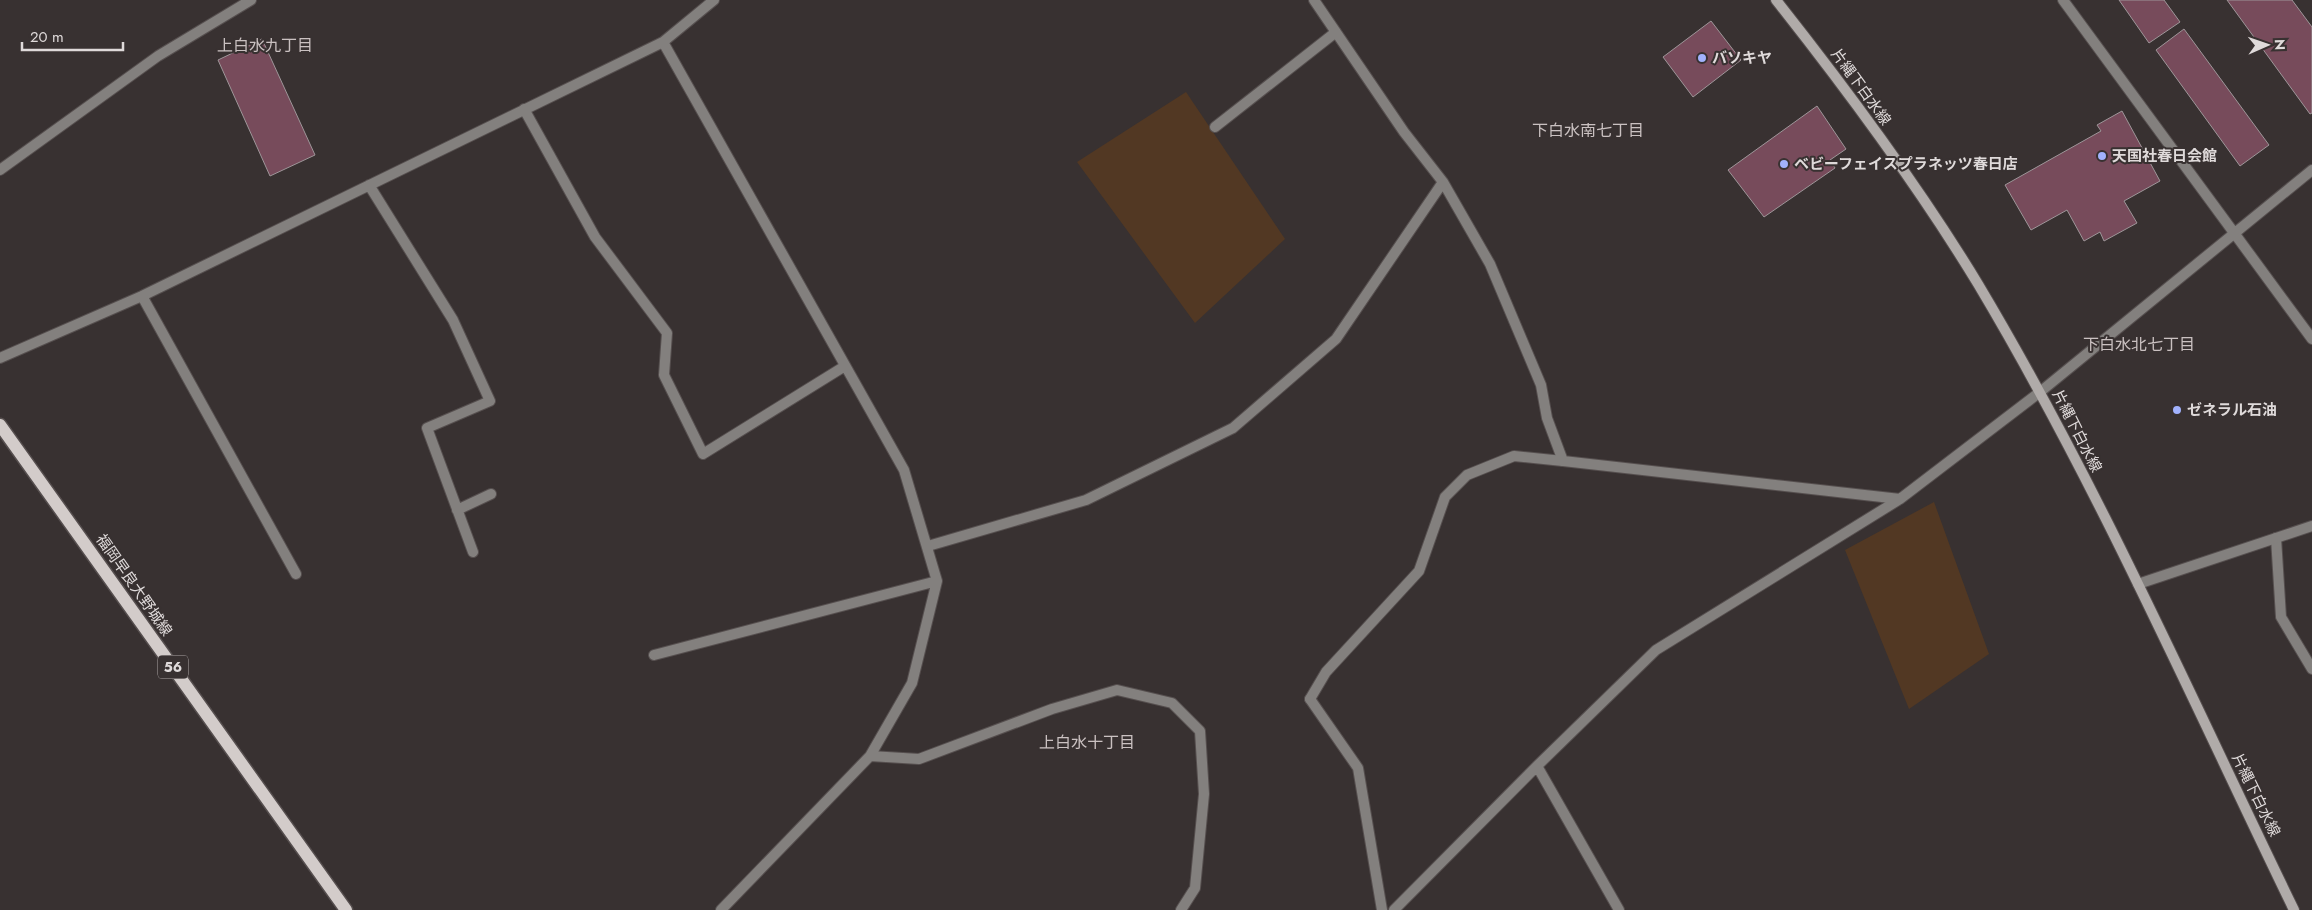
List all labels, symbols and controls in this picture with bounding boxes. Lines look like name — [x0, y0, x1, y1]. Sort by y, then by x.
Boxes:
scale bar — [22, 20, 124, 52]
north arrow — [2242, 20, 2292, 70]
text: 20 m — [30, 26, 64, 48]
district label: 上白水九丁目 — [217, 34, 313, 57]
text: N — [2270, 39, 2290, 50]
street label: 片縄下白水線 — [1826, 44, 1896, 130]
place label: バソキヤ — [1712, 47, 1772, 69]
marker: バソキヤ — [1696, 52, 1708, 64]
district label: 下白水南七丁目 — [1532, 119, 1644, 142]
place label: 天国社春日会館 — [2112, 145, 2217, 167]
marker: 天国社春日会館 — [2096, 150, 2108, 162]
place label: ベビーフェイスプラネッツ春日店 — [1794, 153, 2018, 175]
marker: ベビーフェイスプラネッツ春日店 — [1778, 158, 1790, 170]
district label: 下白水北七丁目 — [2083, 333, 2195, 356]
street label: 片縄下白水線 — [2047, 386, 2107, 476]
place label: ゼネラル石油 — [2187, 399, 2277, 421]
marker: ゼネラル石油 — [2171, 404, 2183, 416]
street label: 福岡早良大野城線 — [91, 530, 177, 640]
road number: 56 — [158, 656, 188, 679]
district label: 上白水十丁目 — [1039, 731, 1135, 754]
street label: 片縄下白水線 — [2226, 750, 2286, 840]

